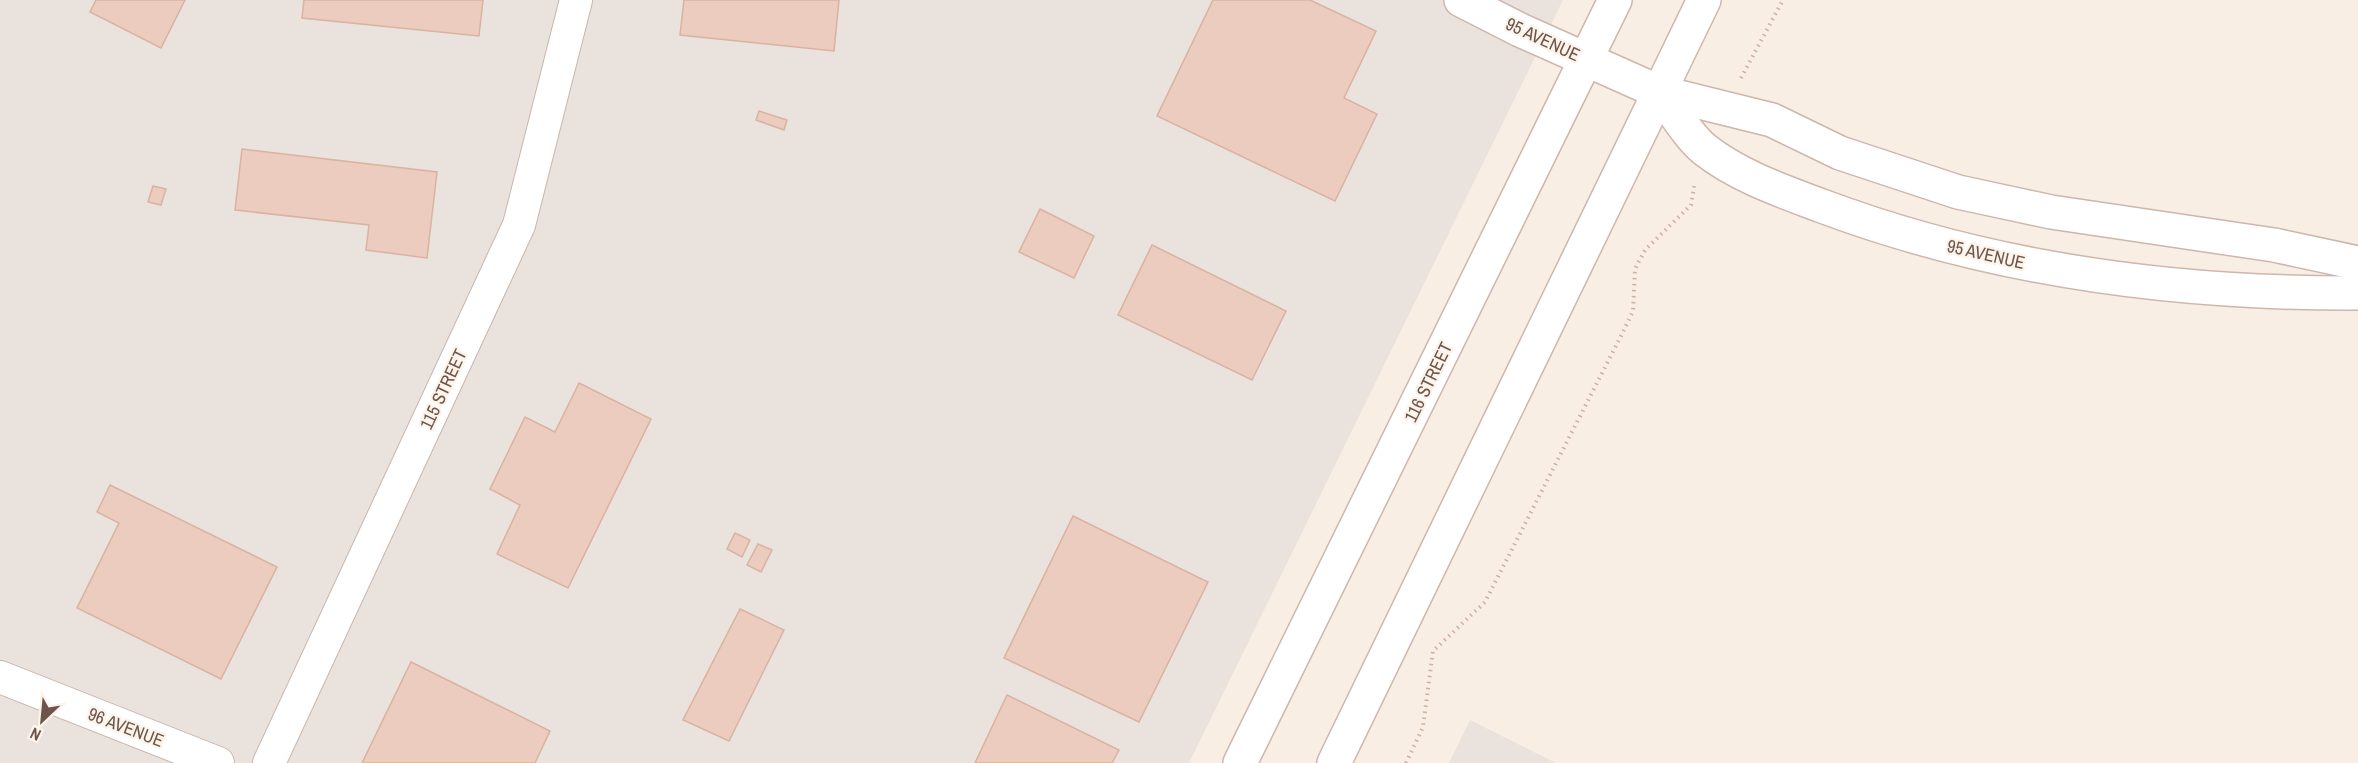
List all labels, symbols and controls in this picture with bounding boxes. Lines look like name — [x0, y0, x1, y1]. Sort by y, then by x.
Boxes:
street label: 95 AVENUE — [1502, 11, 1584, 67]
street label: 95 AVENUE — [1945, 233, 2027, 275]
street label: 116 STREET — [1398, 338, 1458, 426]
street label: 115 STREET — [414, 345, 472, 433]
north arrow — [12, 691, 72, 751]
street label: 96 AVENUE — [84, 701, 168, 753]
text: N — [26, 723, 45, 746]

